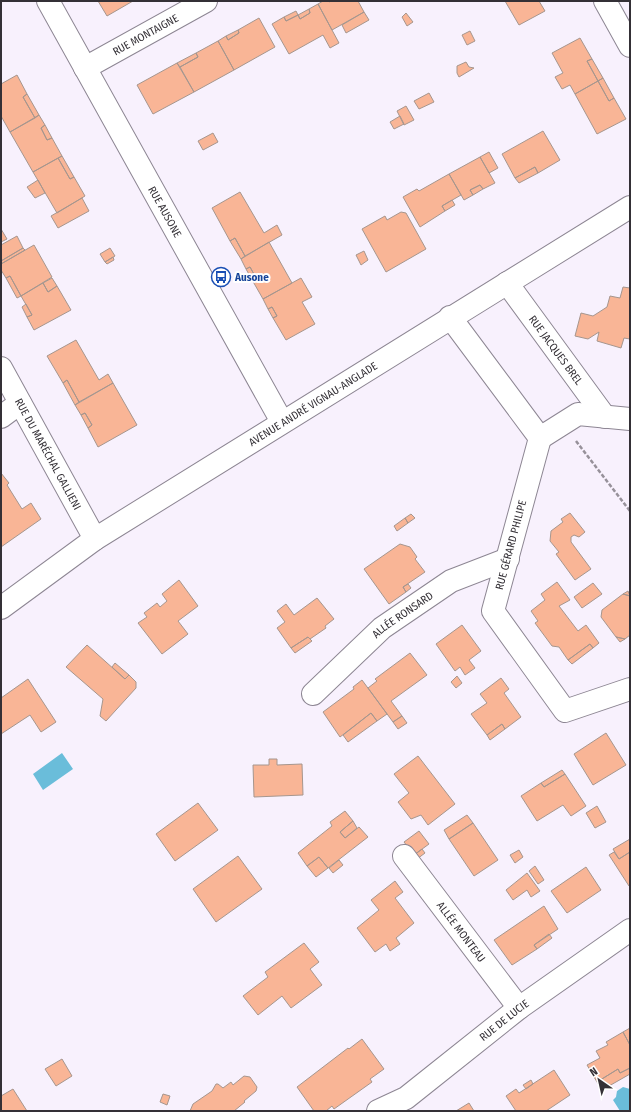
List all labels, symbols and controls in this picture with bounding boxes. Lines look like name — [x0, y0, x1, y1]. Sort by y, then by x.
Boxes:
street label: RUE MONTAIGNE — [110, 11, 180, 58]
street label: RUE AUSONE — [146, 184, 184, 239]
bus stop icon: Ausone — [210, 266, 232, 288]
place label: Ausone — [234, 271, 269, 284]
street label: RUE JACQUES BREL — [526, 313, 586, 387]
street label: AVENUE ANDRÉ VIGNAU-ANGLADE — [246, 359, 379, 449]
street label: RUE DU MARÉCHAL GALLIENI — [12, 396, 84, 512]
street label: RUE GÉRARD PHILIPE — [492, 498, 529, 591]
street label: ALLÉE RONSARD — [369, 589, 436, 640]
street label: ALLÉE MONTEAU — [434, 899, 488, 964]
street label: RUE DE LUCIE — [477, 997, 531, 1044]
north arrow — [579, 1060, 619, 1100]
text: N — [587, 1065, 600, 1079]

